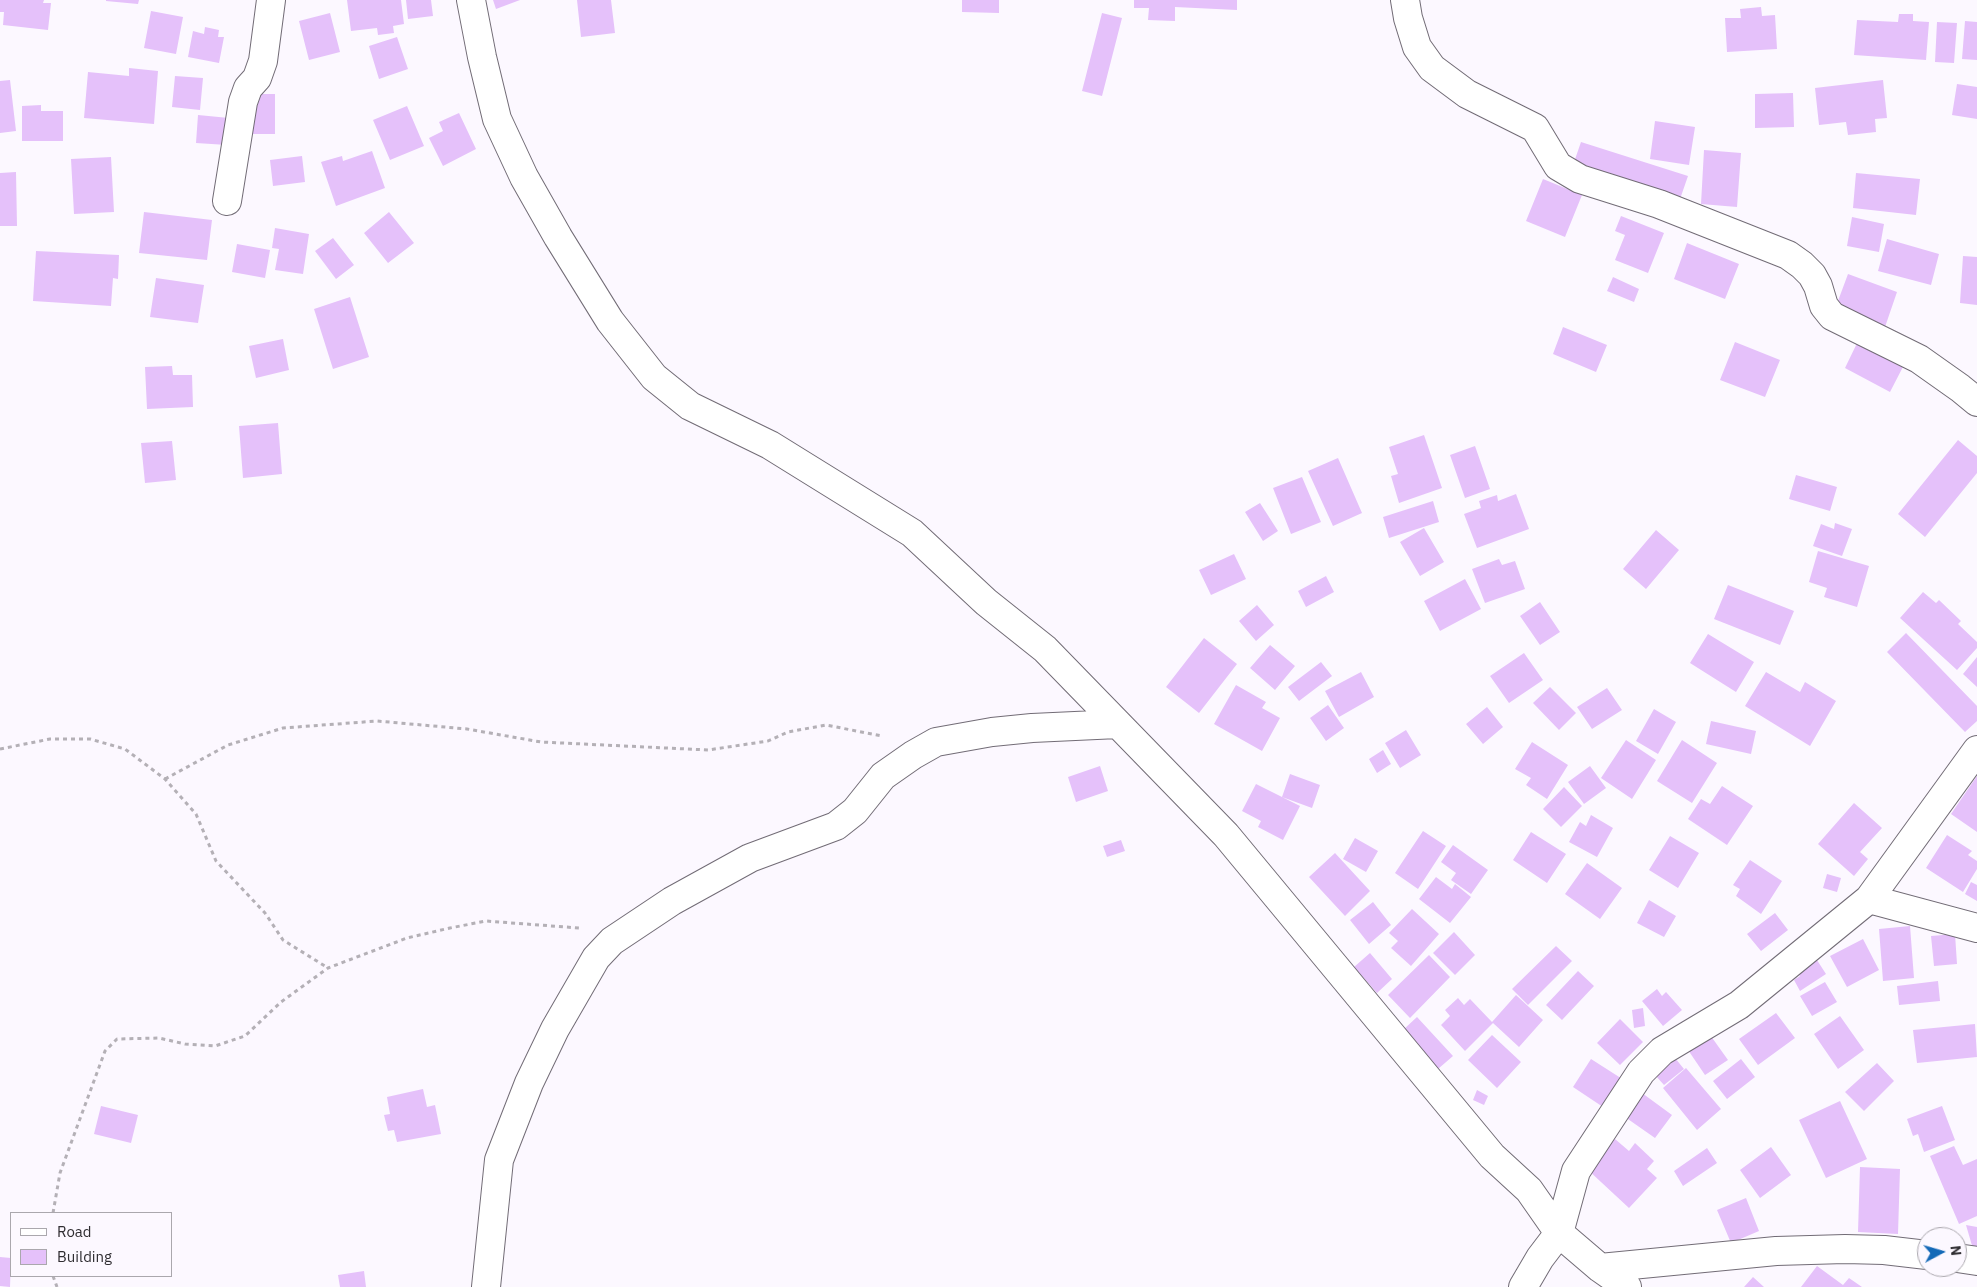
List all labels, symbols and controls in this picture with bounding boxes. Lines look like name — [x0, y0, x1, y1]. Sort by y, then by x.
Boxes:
legend — [10, 1212, 172, 1277]
text: Road — [57, 1222, 92, 1241]
north arrow — [1917, 1227, 1967, 1277]
text: N — [1946, 1245, 1965, 1257]
text: Building — [57, 1247, 112, 1266]

